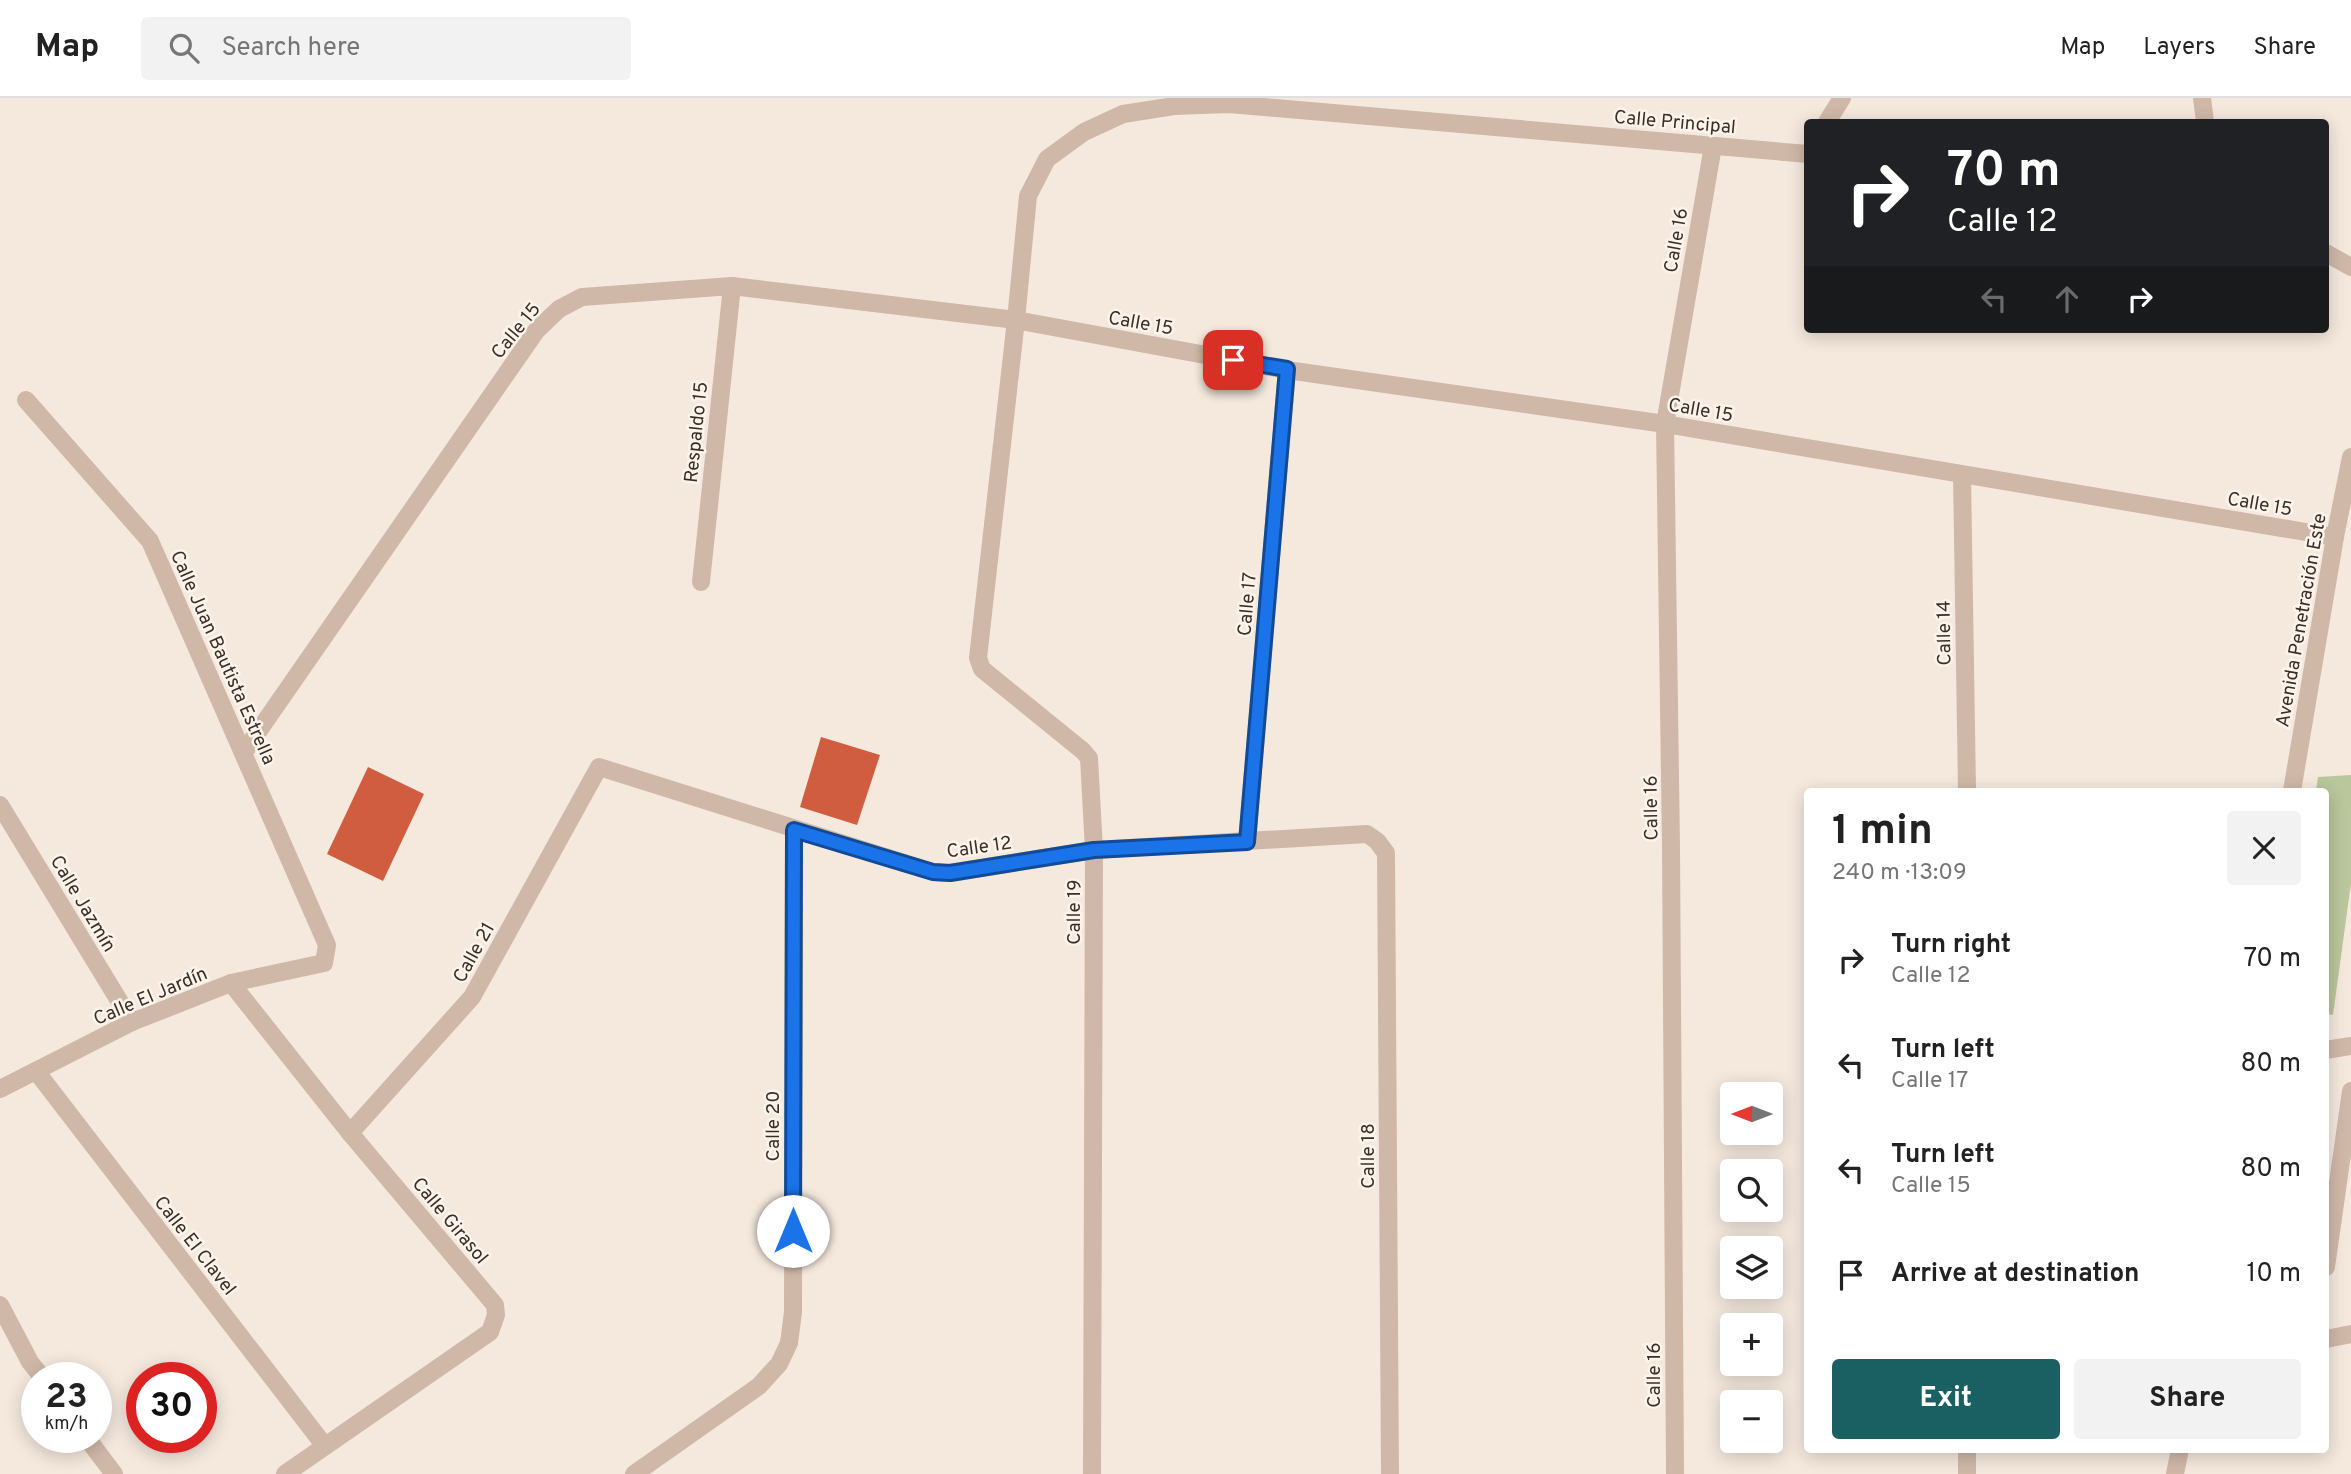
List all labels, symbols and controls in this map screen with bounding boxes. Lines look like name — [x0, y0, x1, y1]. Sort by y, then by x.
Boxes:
search box — [141, 17, 631, 80]
text: Map — [35, 27, 99, 69]
icon: search — [165, 29, 203, 67]
text: Search here — [221, 32, 360, 65]
text: Map — [2060, 33, 2105, 63]
text: Layers — [2143, 33, 2215, 63]
text: Share — [2253, 33, 2316, 63]
street label: Calle Principal — [1613, 106, 1737, 140]
text: 70 m — [1947, 142, 2061, 204]
icon: right — [1832, 147, 1923, 238]
text: Calle 12 — [1947, 203, 2058, 243]
street label: Calle 16 — [1659, 206, 1694, 275]
icon: left — [1975, 280, 2013, 318]
icon: ahead — [2048, 280, 2086, 318]
icon: right — [2121, 280, 2159, 318]
street label: Calle 15 — [487, 298, 547, 364]
street label: Calle 15 — [1106, 306, 1175, 342]
pin — [1203, 330, 1263, 390]
icon: arrive — [1214, 341, 1252, 379]
street label: Respaldo 15 — [680, 380, 714, 484]
street label: Calle 15 — [1666, 393, 1735, 429]
street label: Calle 15 — [2225, 487, 2294, 523]
street label: Avenida Penetración Este — [2271, 511, 2333, 729]
street label: Calle Juan Bautista Estrella — [164, 547, 280, 769]
street label: Calle 17 — [1233, 571, 1263, 637]
street label: Calle 14 — [1932, 600, 1958, 666]
street label: Calle 16 — [1639, 775, 1665, 841]
text: 1 min — [1832, 806, 1933, 859]
button: close — [2227, 811, 2301, 885]
street label: Calle 12 — [945, 832, 1013, 864]
street label: Calle Jazmín — [44, 851, 121, 957]
text: 240 m · 13:09 — [1832, 859, 1967, 888]
street label: Calle 19 — [1063, 879, 1087, 945]
street label: Calle 21 — [448, 918, 501, 987]
text: Turn right — [1891, 929, 2011, 962]
icon: right — [1832, 941, 1870, 979]
text: 70 m — [2243, 943, 2301, 976]
street label: Calle El Jardín — [90, 962, 211, 1032]
text: Calle 12 — [1891, 962, 1970, 991]
text: Turn left — [1891, 1034, 1995, 1067]
icon: left — [1832, 1046, 1870, 1084]
text: 80 m — [2241, 1048, 2301, 1081]
text: Calle 17 — [1891, 1067, 1968, 1096]
north arrow — [1720, 1082, 1783, 1144]
map controls — [1720, 1082, 1783, 1453]
street label: Calle 20 — [762, 1091, 786, 1161]
street label: Calle 18 — [1357, 1123, 1381, 1189]
text: Turn left — [1891, 1139, 1995, 1172]
icon: left — [1832, 1151, 1870, 1189]
text: 80 m — [2241, 1153, 2301, 1186]
button: search — [1720, 1159, 1783, 1222]
text: Calle 15 — [1891, 1172, 1971, 1201]
street label: Calle Girasol — [406, 1173, 493, 1270]
street label: Calle El Clavel — [148, 1192, 241, 1301]
position arrow — [756, 1194, 830, 1268]
button: layers — [1720, 1236, 1783, 1299]
icon: arrive — [1832, 1256, 1870, 1294]
text: Arrive at destination — [1891, 1258, 2139, 1291]
text: 10 m — [2246, 1258, 2301, 1291]
button: + — [1720, 1313, 1783, 1376]
street label: Calle 16 — [1643, 1342, 1667, 1408]
button: Exit — [1832, 1359, 2060, 1439]
button: Share — [2074, 1359, 2301, 1439]
speed limit sign: 30 — [126, 1362, 217, 1453]
text: 23 — [45, 1376, 88, 1420]
button: − — [1720, 1390, 1783, 1453]
text: km/h — [45, 1413, 88, 1436]

